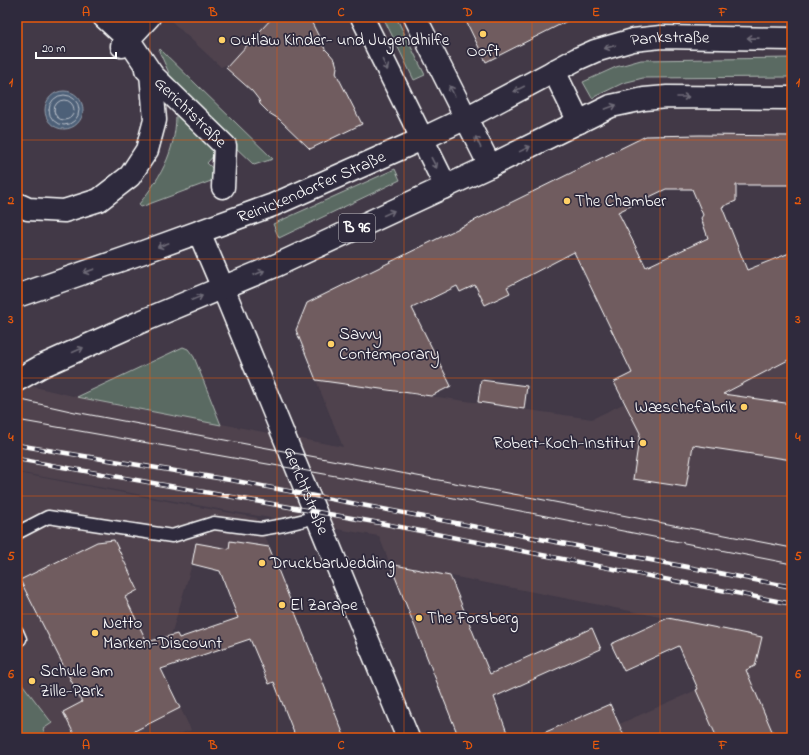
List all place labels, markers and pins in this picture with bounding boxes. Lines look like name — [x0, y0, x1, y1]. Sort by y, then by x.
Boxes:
place label: Outlaw Kinder- und Jugendhilfe — [230, 28, 450, 55]
marker: Ooft — [478, 29, 488, 39]
marker: Outlaw Kinder- und Jugendhilfe — [217, 35, 227, 45]
place label: Ooft — [467, 39, 500, 64]
place label: The Chamber — [575, 189, 667, 214]
marker: The Chamber — [562, 196, 572, 206]
place label: Savvy Contemporary — [339, 322, 439, 368]
marker: Savvy Contemporary — [326, 339, 336, 349]
place label: Wæschefabrik — [635, 395, 737, 420]
marker: Wæschefabrik — [739, 402, 749, 412]
place label: Robert-Koch-Institut — [493, 431, 635, 456]
marker: Robert-Koch-Institut — [638, 438, 648, 448]
place label: DruckbarWedding — [269, 551, 395, 578]
marker: DruckbarWedding — [257, 558, 267, 568]
place label: El Zarape — [290, 593, 358, 618]
marker: El Zarape — [277, 600, 287, 610]
place label: The Forsberg — [427, 606, 518, 633]
place label: Netto Marken-Discount — [103, 611, 222, 656]
marker: The Forsberg — [414, 613, 424, 623]
marker: Netto Marken-Discount — [90, 628, 100, 638]
place label: Schule am Zille-Park — [40, 659, 113, 704]
marker: Schule am Zille-Park — [27, 676, 37, 686]

